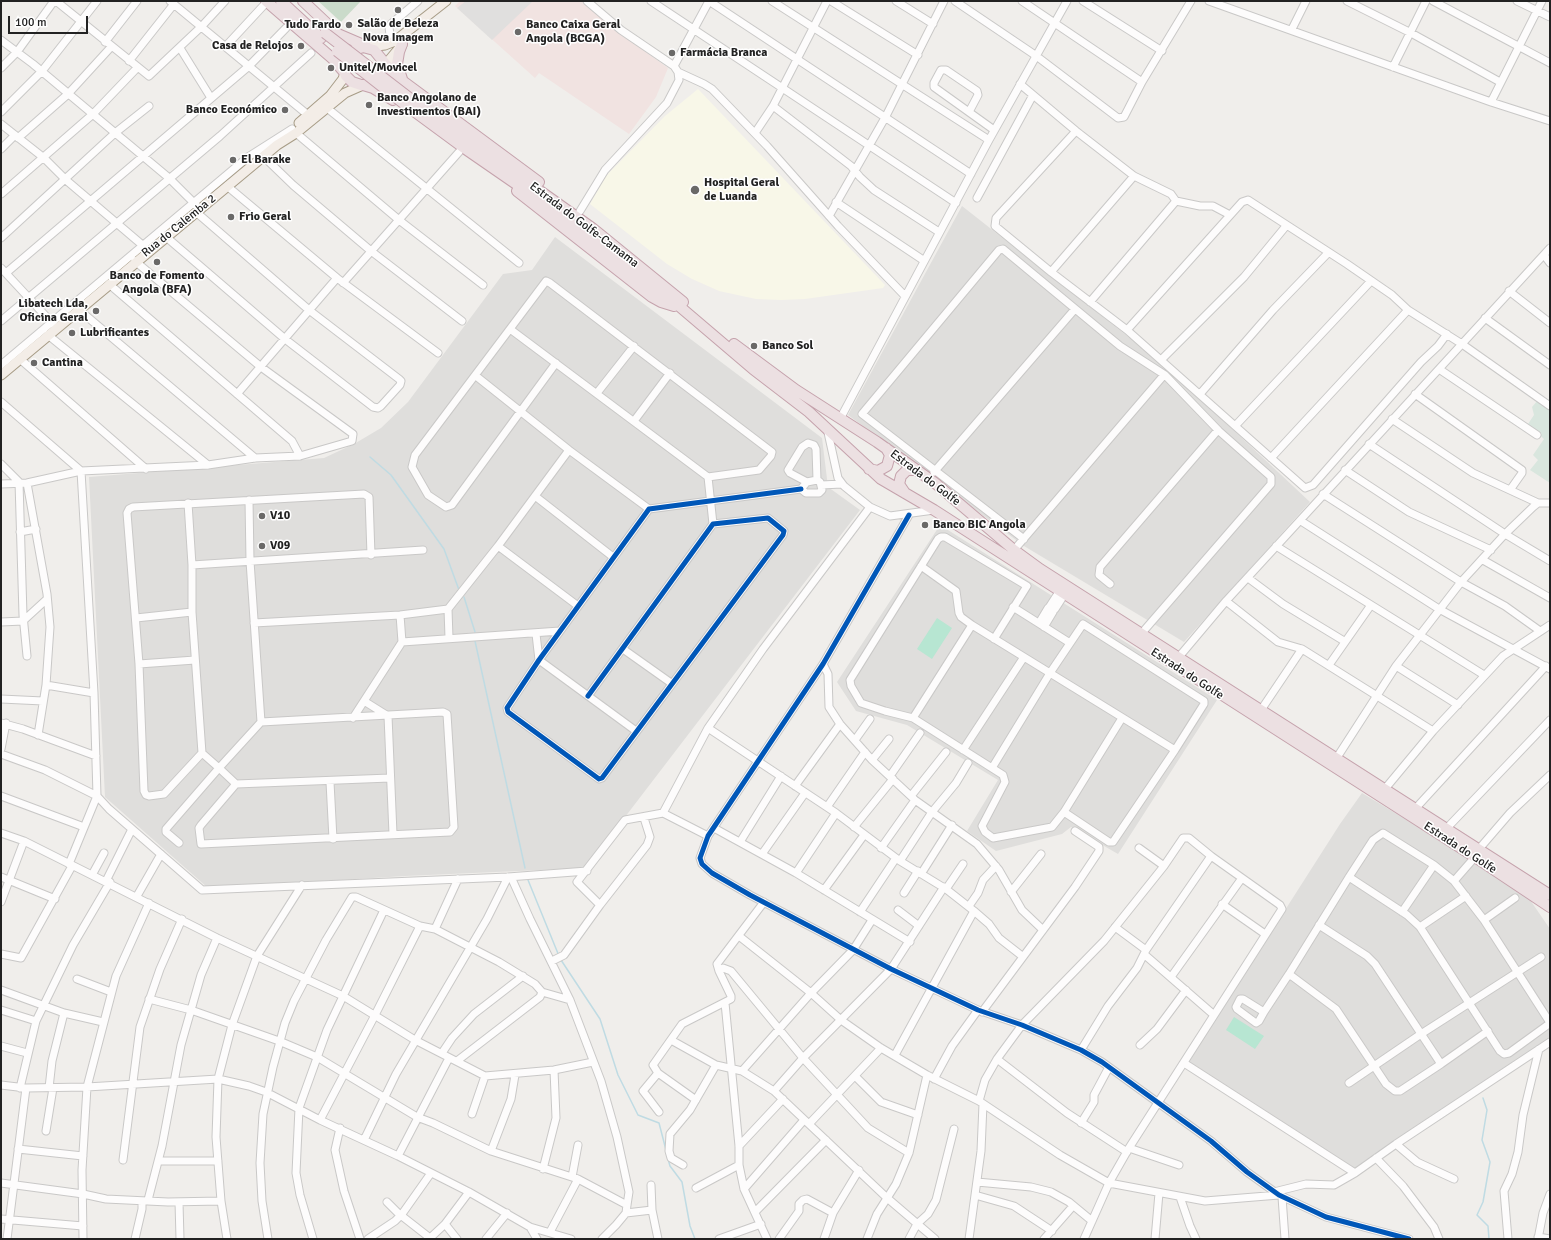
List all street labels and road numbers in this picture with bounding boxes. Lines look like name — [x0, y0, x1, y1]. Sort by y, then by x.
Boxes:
street label: Estrada do Golfe-Camama — [527, 179, 641, 271]
street label: Rua do Calemba 2 — [139, 192, 219, 260]
street label: Estrada do Golfe — [887, 447, 963, 509]
street label: Estrada do Golfe — [1148, 645, 1226, 703]
street label: Estrada do Golfe — [1421, 819, 1499, 877]

